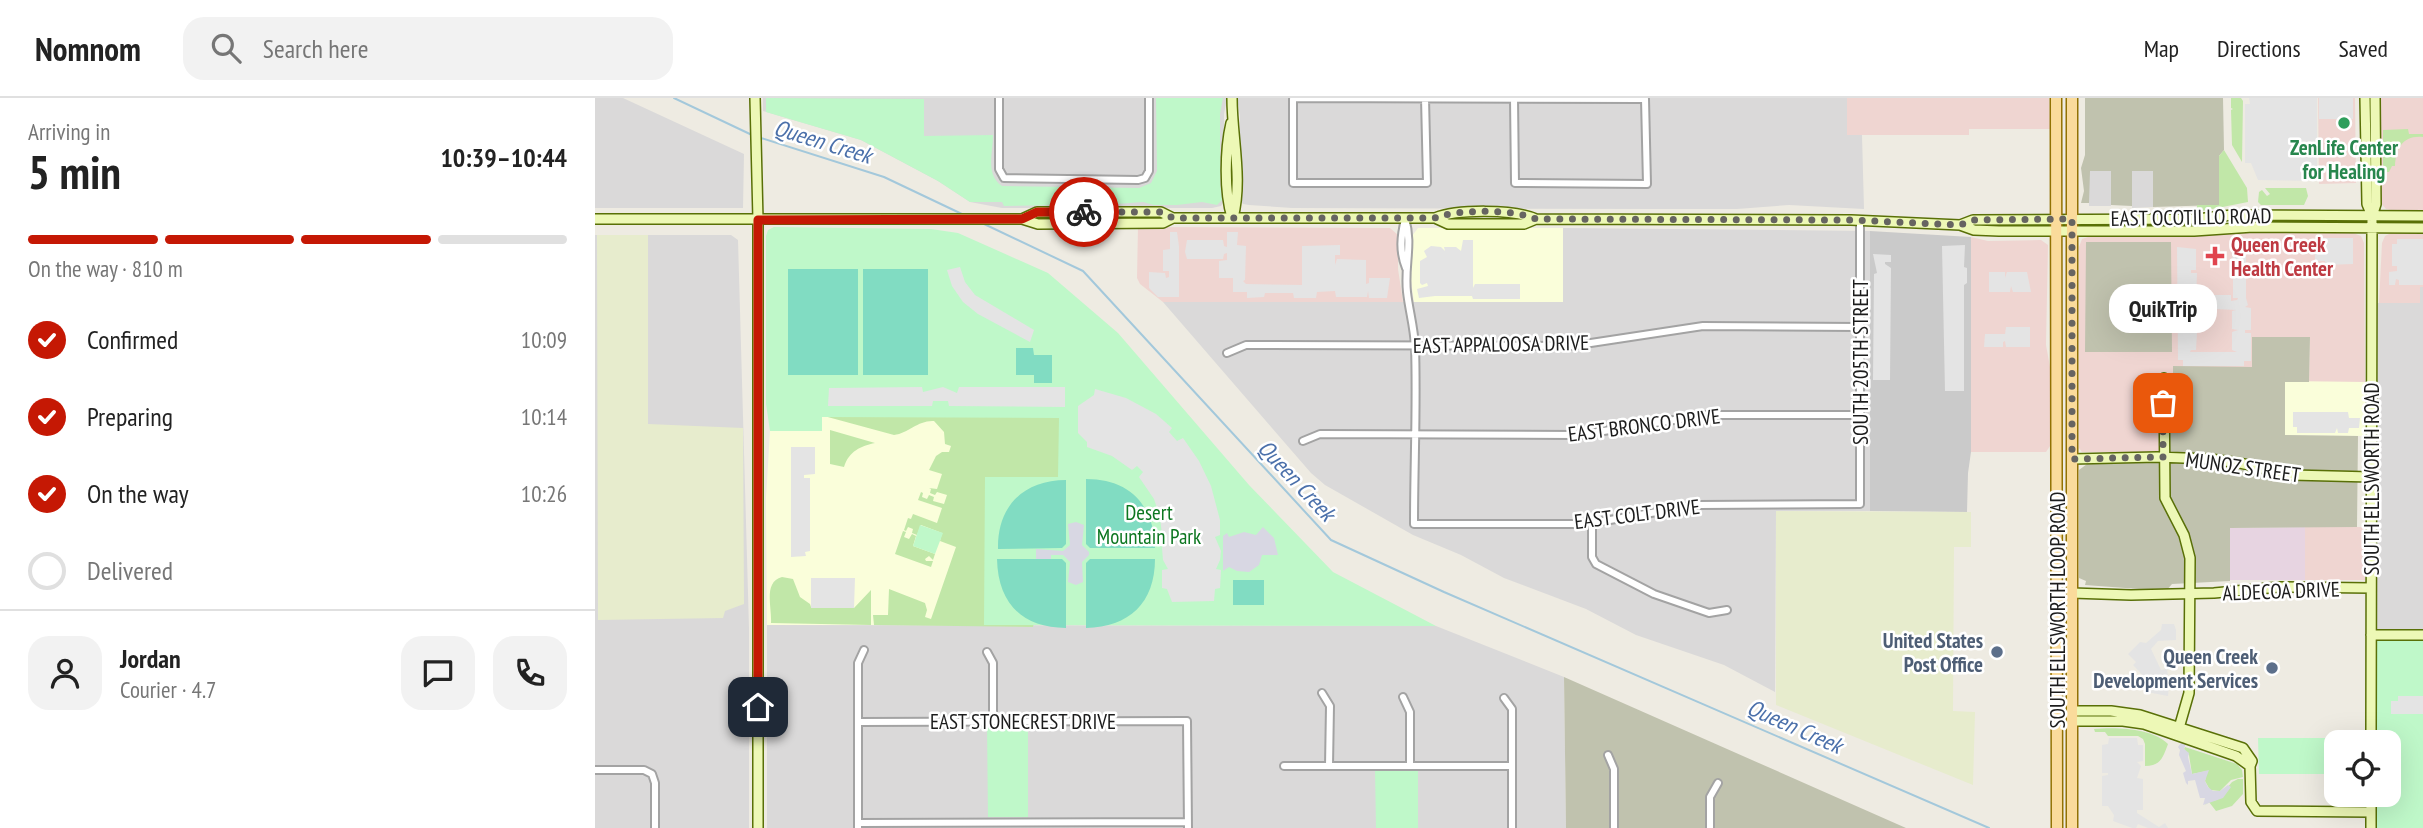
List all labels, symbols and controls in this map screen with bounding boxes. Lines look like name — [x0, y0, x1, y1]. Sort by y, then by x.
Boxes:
search box — [183, 17, 673, 80]
text: Nomnom — [35, 27, 141, 70]
icon: search — [207, 29, 245, 67]
text: Search here — [263, 32, 368, 65]
text: Map — [2144, 33, 2179, 64]
text: Directions — [2217, 33, 2301, 64]
text: Saved — [2339, 33, 2388, 64]
water label: Queen Creek — [771, 112, 878, 170]
marker: ZenLife Center for Healing — [2336, 115, 2352, 131]
text: Arriving in — [28, 117, 110, 146]
place label: ZenLife Center for Healing — [2290, 134, 2399, 185]
text: 10:39–10:44 — [440, 141, 567, 174]
text: 5 min — [28, 142, 121, 202]
courier — [1049, 177, 1119, 247]
icon: bike — [1065, 193, 1103, 231]
street label: EAST OCOTILLO ROAD — [2110, 202, 2272, 232]
place label: Queen Creek Health Center — [2231, 231, 2334, 282]
marker: Queen Creek Health Center — [2205, 246, 2225, 266]
text: On the way · 810 m — [28, 254, 183, 283]
street label: SOUTH 205TH STREET — [1847, 278, 1874, 445]
callout: QuikTrip — [2109, 284, 2217, 333]
text: QuikTrip — [2129, 294, 2197, 323]
icon: check — [28, 321, 66, 359]
text: Confirmed — [87, 323, 178, 356]
text: 10:09 — [521, 325, 567, 354]
street label: EAST APPALOOSA DRIVE — [1413, 329, 1589, 359]
pin — [2133, 373, 2193, 433]
street label: SOUTH ELLSWORTH ROAD — [2358, 383, 2385, 576]
icon: bag — [2144, 384, 2182, 422]
icon: check — [28, 398, 66, 436]
text: Preparing — [87, 400, 173, 433]
text: 10:14 — [521, 402, 567, 431]
street label: EAST BRONCO DRIVE — [1566, 402, 1722, 448]
water label: Queen Creek — [1252, 433, 1344, 529]
street label: MUNOZ STREET — [2184, 446, 2303, 488]
icon: check — [28, 475, 66, 513]
text: On the way — [87, 477, 189, 510]
text: 10:26 — [521, 479, 567, 508]
street label: SOUTH ELLSWORTH LOOP ROAD — [2044, 492, 2071, 728]
street label: EAST COLT DRIVE — [1573, 493, 1701, 535]
park label: Desert Mountain Park — [1097, 499, 1201, 550]
text: Delivered — [87, 554, 173, 587]
street label: ALDECOA DRIVE — [2222, 575, 2340, 607]
place label: United States Post Office — [1883, 627, 1983, 678]
button: person — [28, 636, 102, 710]
button: chat — [401, 636, 475, 710]
button: phone — [493, 636, 567, 710]
text: Jordan — [120, 642, 181, 675]
place label: Queen Creek Development Services — [2093, 643, 2258, 694]
marker: United States Post Office — [1989, 644, 2005, 660]
marker: Queen Creek Development Services — [2264, 660, 2280, 676]
text: Courier · 4.7 — [120, 675, 216, 704]
pin — [728, 677, 788, 737]
icon: home — [739, 688, 777, 726]
water label: Queen Creek — [1743, 692, 1850, 761]
street label: EAST STONECREST DRIVE — [930, 708, 1116, 735]
map controls — [2324, 730, 2401, 807]
button: locate — [2324, 730, 2401, 807]

